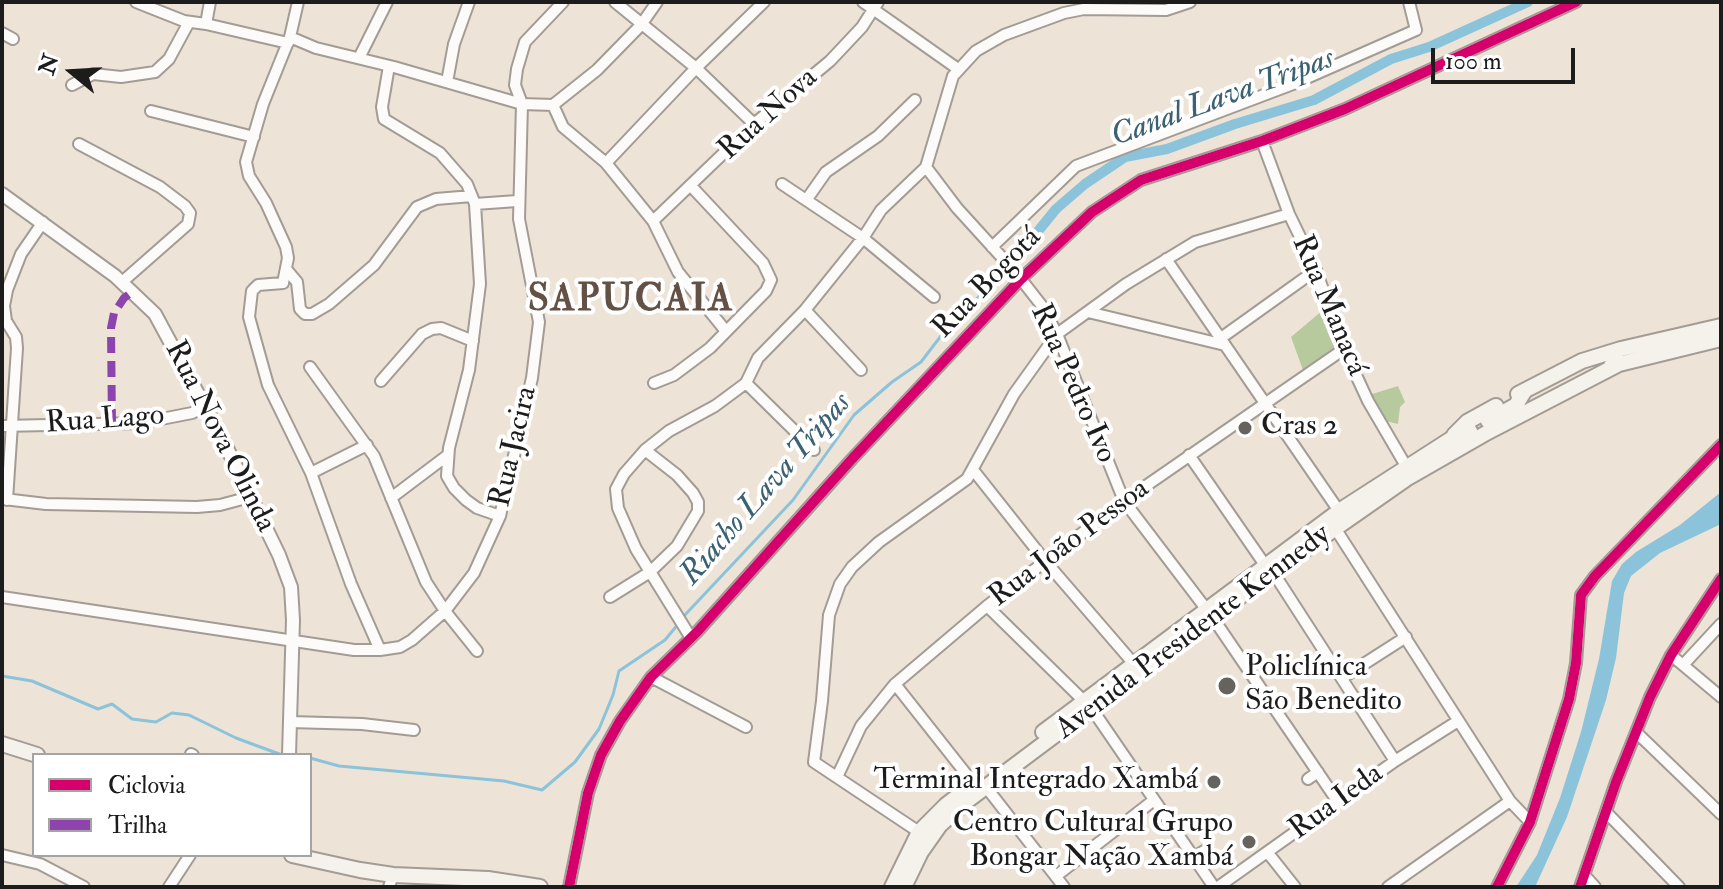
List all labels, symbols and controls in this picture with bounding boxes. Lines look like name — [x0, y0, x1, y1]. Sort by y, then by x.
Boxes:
north arrow — [32, 32, 112, 112]
scale bar — [1435, 32, 1579, 82]
water label: Canal Lava Tripas — [1106, 41, 1340, 157]
text: 100 m — [1445, 46, 1502, 77]
text: N — [33, 51, 66, 78]
street label: Rua Nova — [712, 61, 826, 169]
street label: Rua Bogotá — [926, 221, 1050, 347]
street label: Rua Manacá — [1282, 231, 1374, 381]
district label: SAPUCAIA — [528, 279, 734, 325]
street label: Rua Pedro Ivo — [1021, 299, 1123, 469]
street label: Rua Nova Olinda — [155, 335, 283, 539]
street label: Rua Jacira — [484, 383, 546, 511]
water label: Riacho Lava Tripas — [673, 386, 861, 594]
street label: Rua Lago — [45, 399, 165, 443]
place label: Cras 2 — [1261, 410, 1338, 446]
marker: Cras 2 — [1236, 419, 1254, 437]
street label: Rua João Pessoa — [983, 472, 1157, 616]
street label: Avenida Presidente Kennedy — [1049, 518, 1339, 748]
place label: Policlínica São Benedito — [1245, 651, 1402, 722]
marker: Policlínica São Benedito — [1216, 675, 1238, 697]
legend — [32, 753, 312, 857]
street label: Rua Ieda — [1283, 757, 1391, 849]
place label: Terminal Integrado Xambá — [874, 764, 1198, 800]
text: Ciclovia — [108, 770, 185, 801]
marker: Terminal Integrado Xambá — [1205, 773, 1223, 791]
place label: Centro Cultural Grupo Bongar Nação Xambá — [953, 807, 1233, 878]
text: Trilha — [108, 810, 167, 841]
marker: Centro Cultural Grupo Bongar Nação Xambá — [1240, 833, 1258, 851]

